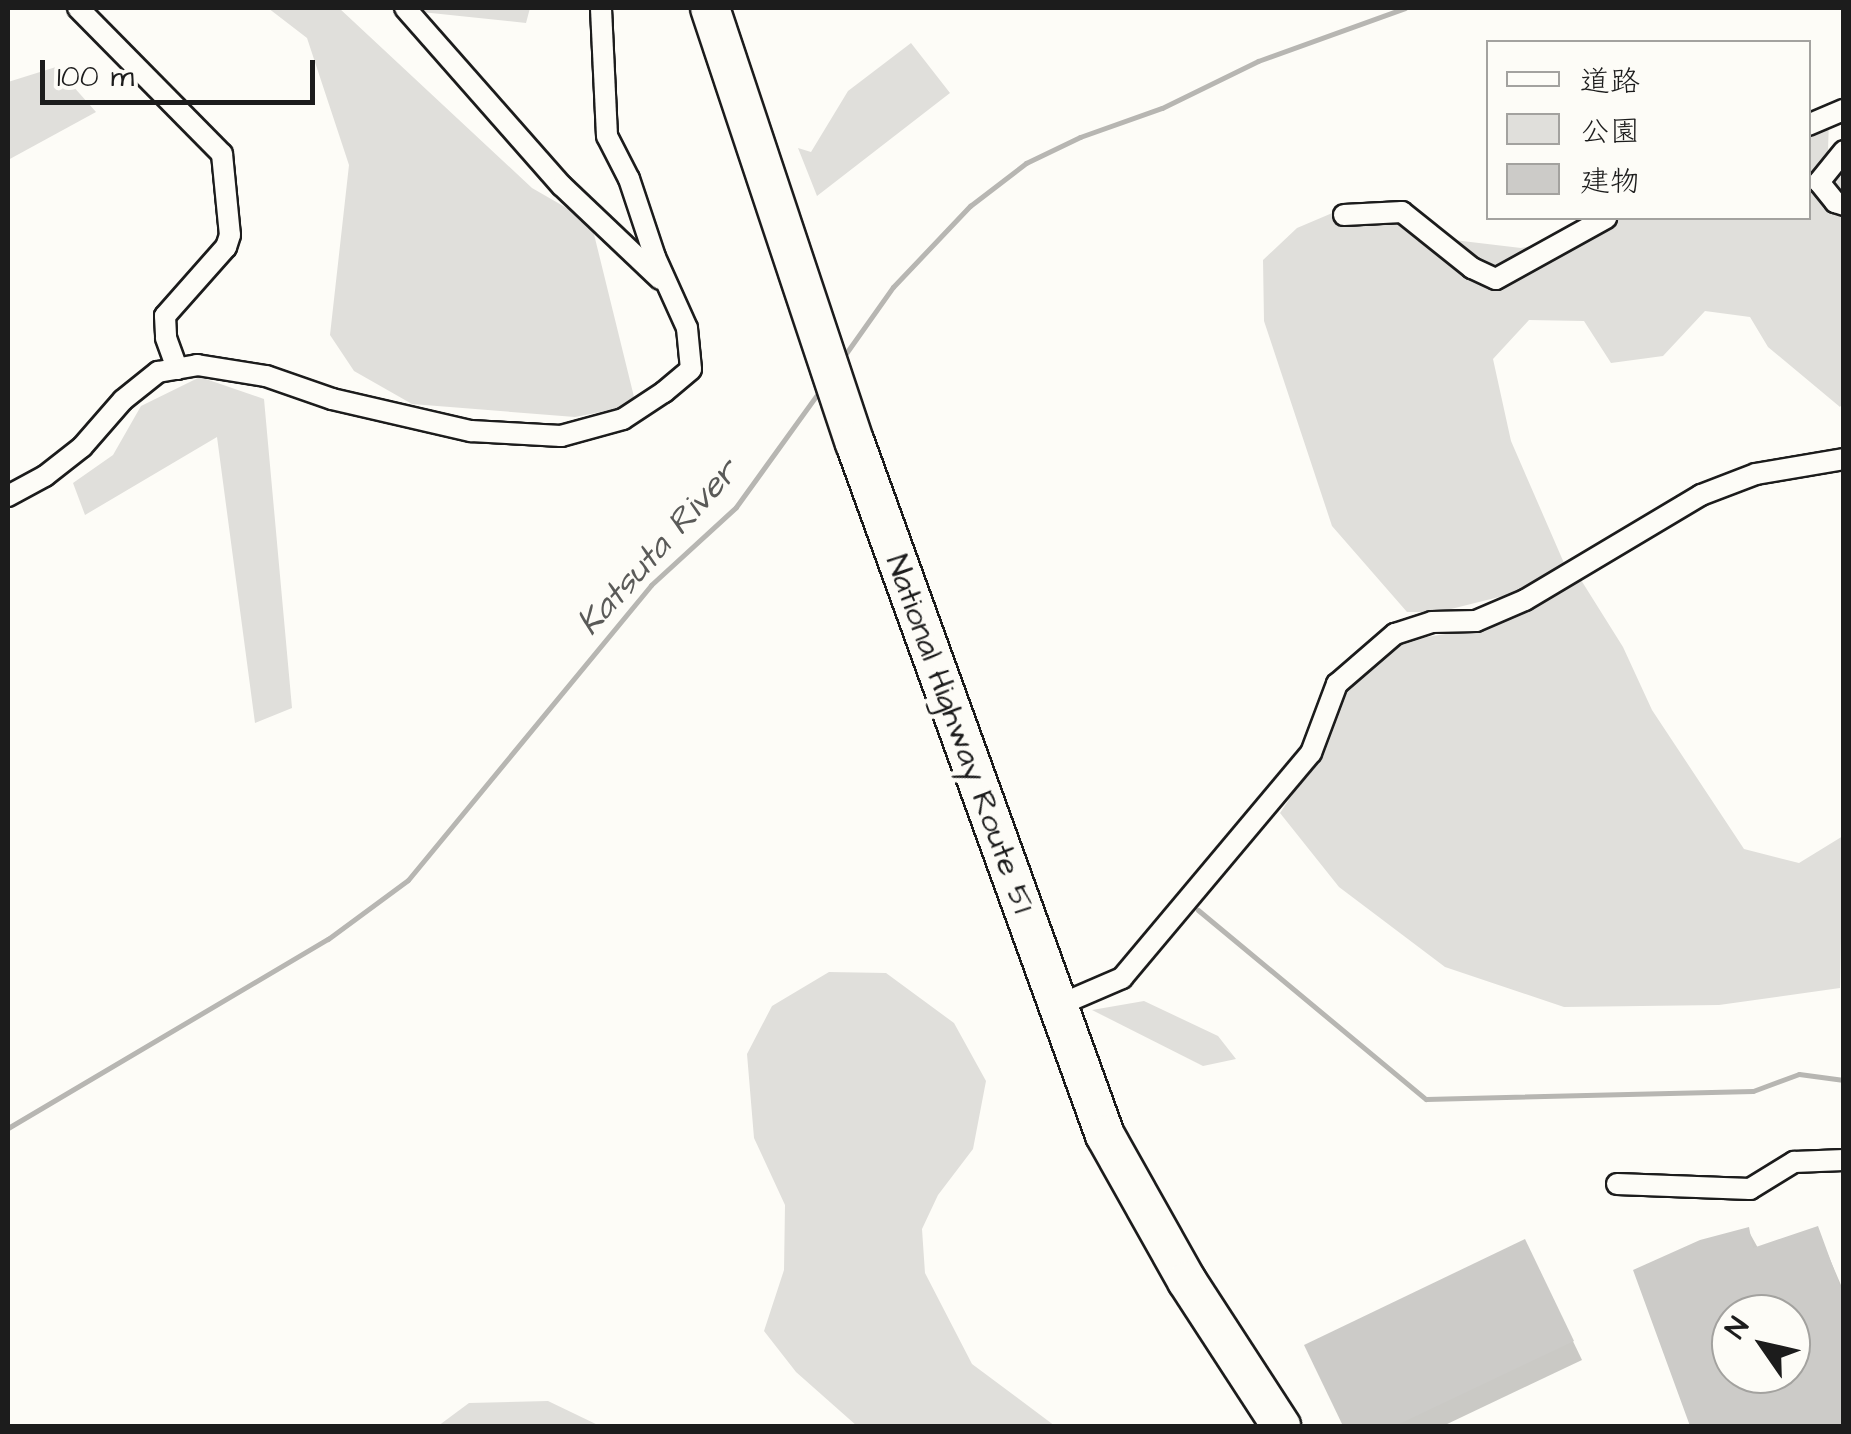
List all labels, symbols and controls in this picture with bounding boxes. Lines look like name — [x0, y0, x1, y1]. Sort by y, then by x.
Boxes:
scale bar — [45, 40, 320, 102]
legend — [1486, 40, 1811, 220]
text: 100 m — [57, 56, 134, 98]
text: 道路 — [1580, 61, 1640, 103]
text: 公園 — [1580, 111, 1640, 153]
text: 建物 — [1580, 161, 1640, 203]
water label: Katsuta River — [568, 452, 748, 644]
street label: National Highway Route 51 — [876, 550, 1042, 918]
north arrow — [1711, 1294, 1811, 1394]
text: N — [1716, 1310, 1758, 1346]

